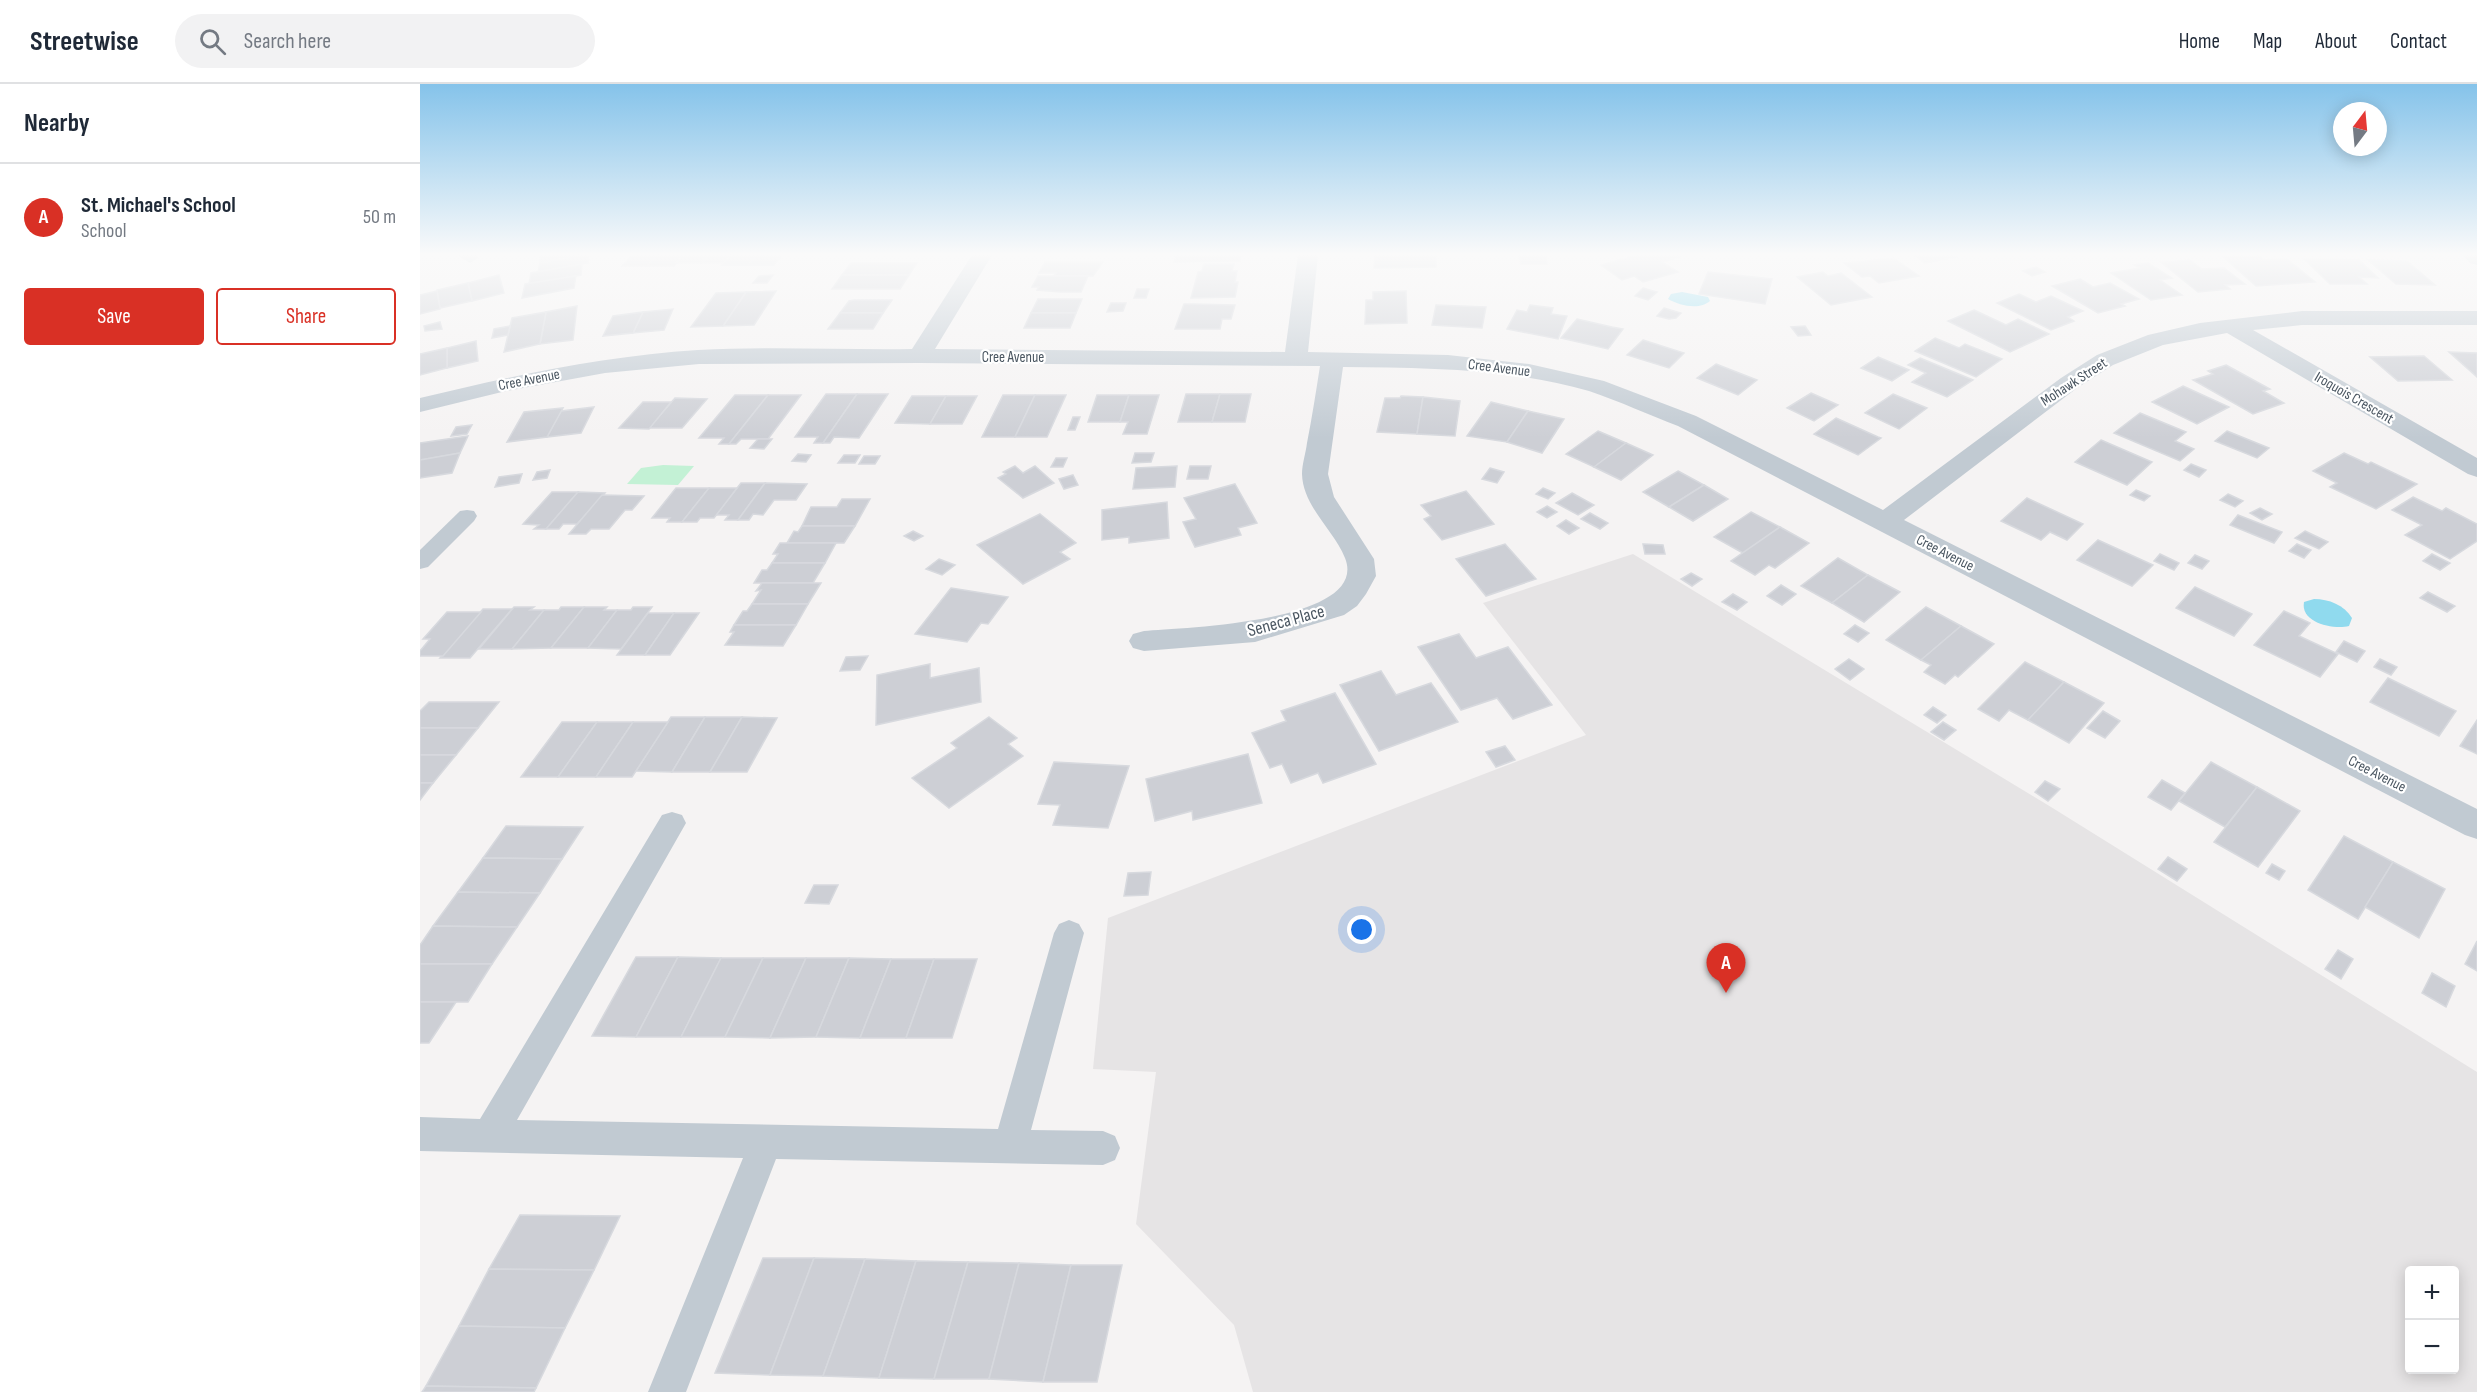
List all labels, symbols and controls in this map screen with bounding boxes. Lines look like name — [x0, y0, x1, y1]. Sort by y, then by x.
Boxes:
search box — [175, 14, 595, 68]
text: Streetwise — [30, 25, 139, 58]
icon: search — [196, 25, 229, 58]
text: Search here — [244, 28, 331, 55]
text: Home — [2179, 29, 2220, 54]
text: Map — [2253, 29, 2282, 54]
text: About — [2315, 29, 2357, 54]
text: Contact — [2390, 29, 2447, 54]
north arrow — [2333, 102, 2387, 156]
text: Nearby — [24, 108, 90, 139]
text: St. Michael's School — [81, 192, 236, 219]
text: A — [39, 205, 48, 229]
text: 50 m — [363, 205, 396, 229]
text: School — [81, 219, 126, 243]
button: Save — [24, 288, 204, 345]
button: Share — [216, 288, 396, 345]
street label: Cree Avenue — [982, 348, 1044, 367]
street label: Mohawk Street — [2037, 353, 2111, 411]
street label: Cree Avenue — [1467, 355, 1531, 381]
street label: Cree Avenue — [497, 365, 561, 395]
street label: Iroquois Crescent — [2311, 368, 2397, 429]
street label: Cree Avenue — [1913, 530, 1977, 576]
street label: Seneca Place — [1245, 601, 1327, 641]
street label: Cree Avenue — [2345, 751, 2409, 797]
your location — [1347, 915, 1376, 944]
pin: A — [1706, 944, 1746, 993]
map controls — [2405, 1266, 2459, 1374]
button: + — [2405, 1266, 2459, 1320]
button: − — [2405, 1320, 2459, 1374]

